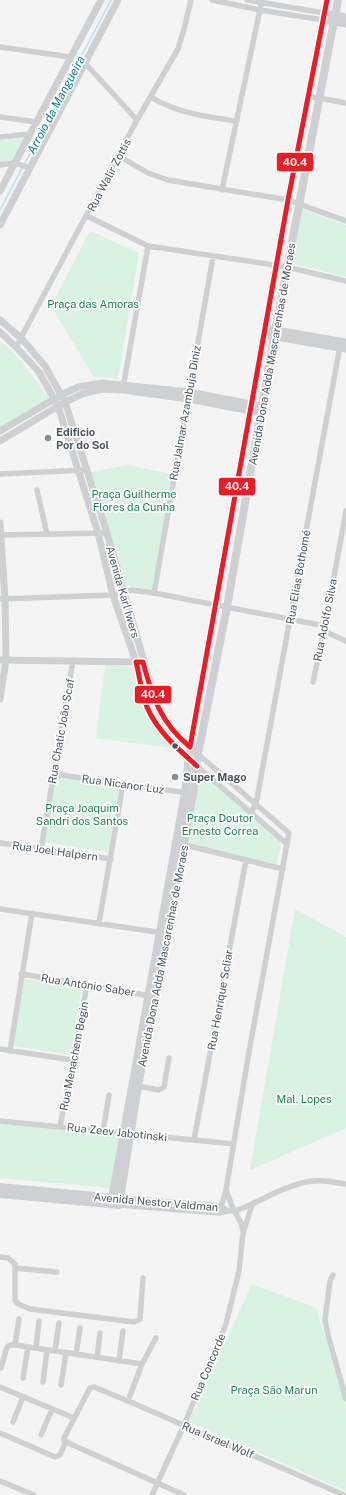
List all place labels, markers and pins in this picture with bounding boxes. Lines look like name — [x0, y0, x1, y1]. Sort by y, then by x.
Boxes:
place label: Edificio Por do Sol — [56, 426, 110, 451]
marker: Edificio Por do Sol — [43, 433, 53, 443]
unlabelled marker — [170, 741, 180, 751]
place label: Super Mago — [183, 771, 247, 783]
marker: Super Mago — [170, 772, 180, 782]

